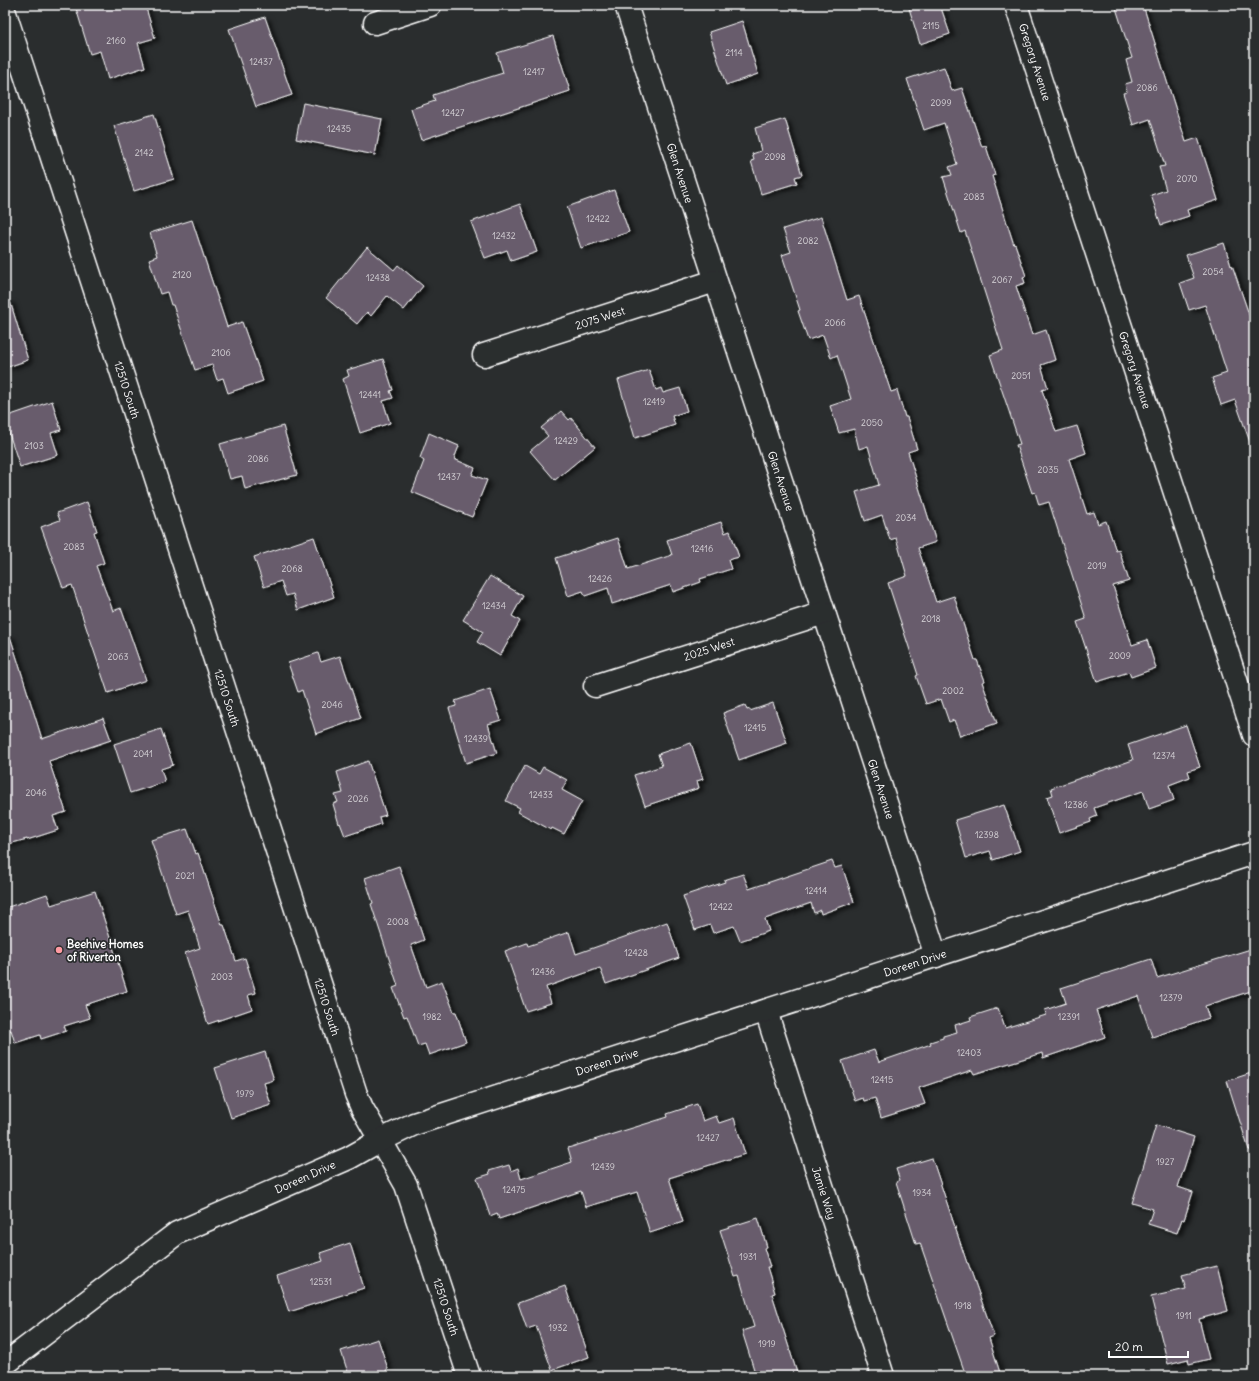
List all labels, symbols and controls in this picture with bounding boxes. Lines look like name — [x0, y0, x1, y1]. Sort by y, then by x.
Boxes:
house number: 2115 — [922, 20, 940, 31]
street label: Gregory Avenue — [1016, 22, 1054, 103]
house number: 2160 — [106, 35, 126, 46]
house number: 2114 — [725, 47, 743, 58]
house number: 12437 — [249, 56, 273, 67]
house number: 12417 — [523, 66, 545, 77]
house number: 2086 — [1136, 82, 1158, 93]
house number: 2099 — [930, 97, 952, 108]
house number: 12427 — [442, 107, 465, 118]
house number: 12435 — [327, 123, 351, 134]
street label: Glen Avenue — [664, 141, 696, 205]
house number: 2142 — [135, 147, 153, 158]
house number: 2098 — [764, 151, 786, 162]
house number: 2070 — [1176, 173, 1198, 184]
house number: 2083 — [963, 191, 985, 202]
house number: 12422 — [586, 213, 610, 224]
house number: 12432 — [492, 230, 516, 241]
house number: 2082 — [798, 235, 819, 246]
house number: 2054 — [1202, 266, 1224, 277]
house number: 2120 — [172, 269, 192, 280]
house number: 12438 — [366, 272, 390, 283]
house number: 2067 — [992, 274, 1013, 285]
street label: 2075 West — [573, 303, 627, 333]
house number: 2066 — [824, 317, 846, 328]
street label: Gregory Avenue — [1116, 330, 1154, 411]
house number: 2106 — [211, 347, 231, 358]
street label: 12510 South — [111, 359, 143, 421]
house number: 2051 — [1011, 370, 1031, 381]
house number: 12441 — [359, 389, 381, 400]
house number: 12419 — [643, 396, 665, 407]
house number: 2050 — [861, 417, 883, 428]
house number: 12429 — [554, 435, 578, 446]
house number: 2103 — [24, 440, 44, 451]
street label: Glen Avenue — [765, 449, 797, 513]
house number: 2086 — [247, 453, 269, 464]
house number: 2035 — [1037, 464, 1059, 475]
house number: 12437 — [437, 471, 461, 482]
house number: 2034 — [895, 512, 917, 523]
house number: 2083 — [63, 541, 85, 552]
house number: 12416 — [691, 543, 713, 554]
house number: 2019 — [1087, 560, 1107, 571]
house number: 2068 — [281, 563, 303, 574]
house number: 12426 — [588, 573, 612, 584]
house number: 12434 — [482, 600, 506, 611]
house number: 2018 — [921, 613, 941, 624]
street label: 2025 West — [682, 634, 736, 664]
house number: 2009 — [1109, 650, 1131, 661]
house number: 2063 — [107, 651, 129, 662]
street label: 12510 South — [211, 667, 243, 729]
house number: 2002 — [942, 685, 964, 696]
house number: 2046 — [321, 699, 343, 710]
house number: 12415 — [744, 722, 766, 733]
house number: 12439 — [464, 733, 488, 744]
house number: 2041 — [133, 748, 153, 759]
house number: 12374 — [1152, 750, 1176, 761]
street label: Glen Avenue — [865, 757, 897, 821]
house number: 2046 — [25, 787, 47, 798]
house number: 12433 — [529, 789, 553, 800]
house number: 2026 — [348, 793, 368, 804]
house number: 12386 — [1064, 799, 1088, 810]
house number: 12398 — [975, 829, 999, 840]
house number: 2021 — [175, 870, 195, 881]
house number: 12414 — [805, 885, 827, 896]
house number: 12422 — [709, 901, 733, 912]
house number: 2008 — [387, 916, 409, 927]
place label: Beehive Homes of Riverton — [67, 937, 143, 964]
marker: Beehive Homes of Riverton — [54, 945, 64, 955]
street label: Doreen Drive — [882, 946, 948, 980]
house number: 12428 — [624, 947, 648, 958]
house number: 12436 — [531, 966, 555, 977]
house number: 2003 — [211, 971, 233, 982]
street label: 12510 South — [311, 976, 343, 1038]
house number: 12379 — [1159, 992, 1183, 1003]
house number: 1982 — [423, 1011, 441, 1022]
house number: 12391 — [1058, 1011, 1080, 1022]
street label: Doreen Drive — [574, 1045, 640, 1079]
house number: 12403 — [957, 1047, 981, 1058]
house number: 12415 — [871, 1074, 893, 1085]
house number: 1979 — [236, 1088, 254, 1099]
house number: 12427 — [697, 1132, 720, 1143]
house number: 1927 — [1156, 1156, 1175, 1167]
street label: Doreen Drive — [272, 1157, 338, 1197]
house number: 12439 — [591, 1161, 615, 1172]
street label: Jamie Way — [809, 1165, 839, 1221]
house number: 12475 — [502, 1184, 526, 1195]
house number: 1934 — [912, 1187, 932, 1198]
house number: 1931 — [739, 1251, 757, 1262]
house number: 12531 — [310, 1276, 332, 1287]
street label: 12510 South — [430, 1276, 462, 1338]
house number: 1918 — [954, 1300, 972, 1311]
house number: 1911 — [1176, 1310, 1192, 1321]
house number: 1932 — [549, 1322, 567, 1333]
scale bar — [1109, 1333, 1188, 1359]
house number: 1919 — [758, 1338, 776, 1349]
text: 20 m — [1115, 1339, 1143, 1354]

